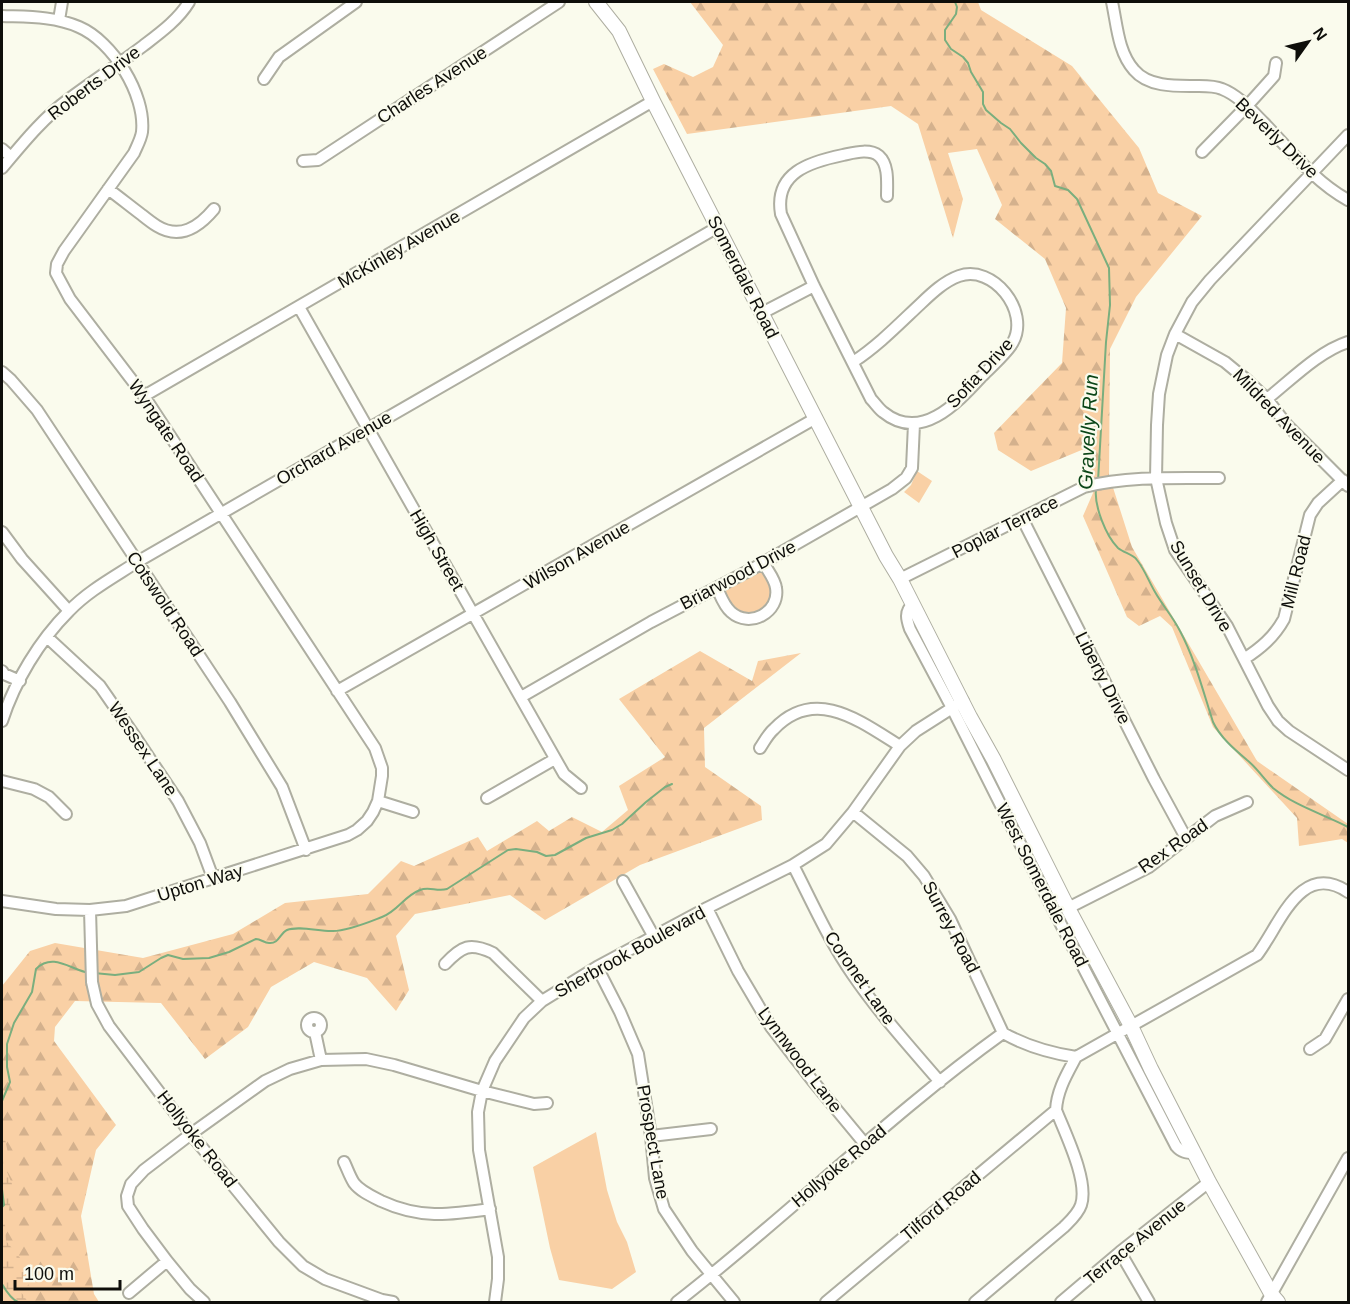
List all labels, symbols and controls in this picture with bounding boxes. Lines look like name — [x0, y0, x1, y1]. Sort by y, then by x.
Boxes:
north arrow — [1278, 12, 1338, 72]
text: N — [1310, 24, 1330, 43]
street label: Roberts Drive — [44, 42, 144, 124]
street label: Charles Avenue — [373, 42, 491, 128]
street label: Beverly Drive — [1232, 94, 1322, 182]
street label: McKinley Avenue — [334, 206, 464, 292]
street label: Somerdale Road — [703, 212, 783, 342]
street label: Sofia Drive — [943, 334, 1017, 412]
street label: Mildred Avenue — [1229, 365, 1329, 467]
water label: Gravelly Run — [1074, 374, 1102, 490]
street label: Wyngate Road — [124, 376, 208, 486]
street label: Orchard Avenue — [273, 407, 395, 489]
street label: Poplar Terrace — [948, 492, 1062, 562]
street label: High Street — [406, 506, 468, 594]
street label: Wilson Avenue — [521, 517, 633, 593]
street label: Mill Road — [1277, 533, 1315, 611]
street label: Briarwood Drive — [677, 536, 799, 614]
street label: Sunset Drive — [1166, 537, 1236, 635]
street label: Cotswold Road — [123, 548, 207, 660]
street label: Liberty Drive — [1071, 628, 1135, 728]
street label: Wessex Lane — [104, 698, 182, 800]
street label: West Somerdale Road — [992, 800, 1092, 970]
street label: Rex Road — [1134, 815, 1212, 877]
street label: Upton Way — [155, 861, 245, 905]
street label: Surrey Road — [918, 878, 984, 976]
street label: Sherbrook Boulevard — [551, 902, 709, 1002]
street label: Coronet Lane — [821, 928, 899, 1028]
street label: Lynnwood Lane — [754, 1003, 846, 1117]
street label: Prospect Lane — [633, 1083, 673, 1201]
street label: Hollyoke Road — [153, 1087, 241, 1191]
street label: Hollyoke Road — [788, 1121, 890, 1211]
street label: Tilford Road — [897, 1167, 985, 1245]
street label: Terrace Avenue — [1080, 1195, 1190, 1289]
scale bar — [15, 1253, 120, 1291]
text: 100 m — [24, 1264, 74, 1284]

